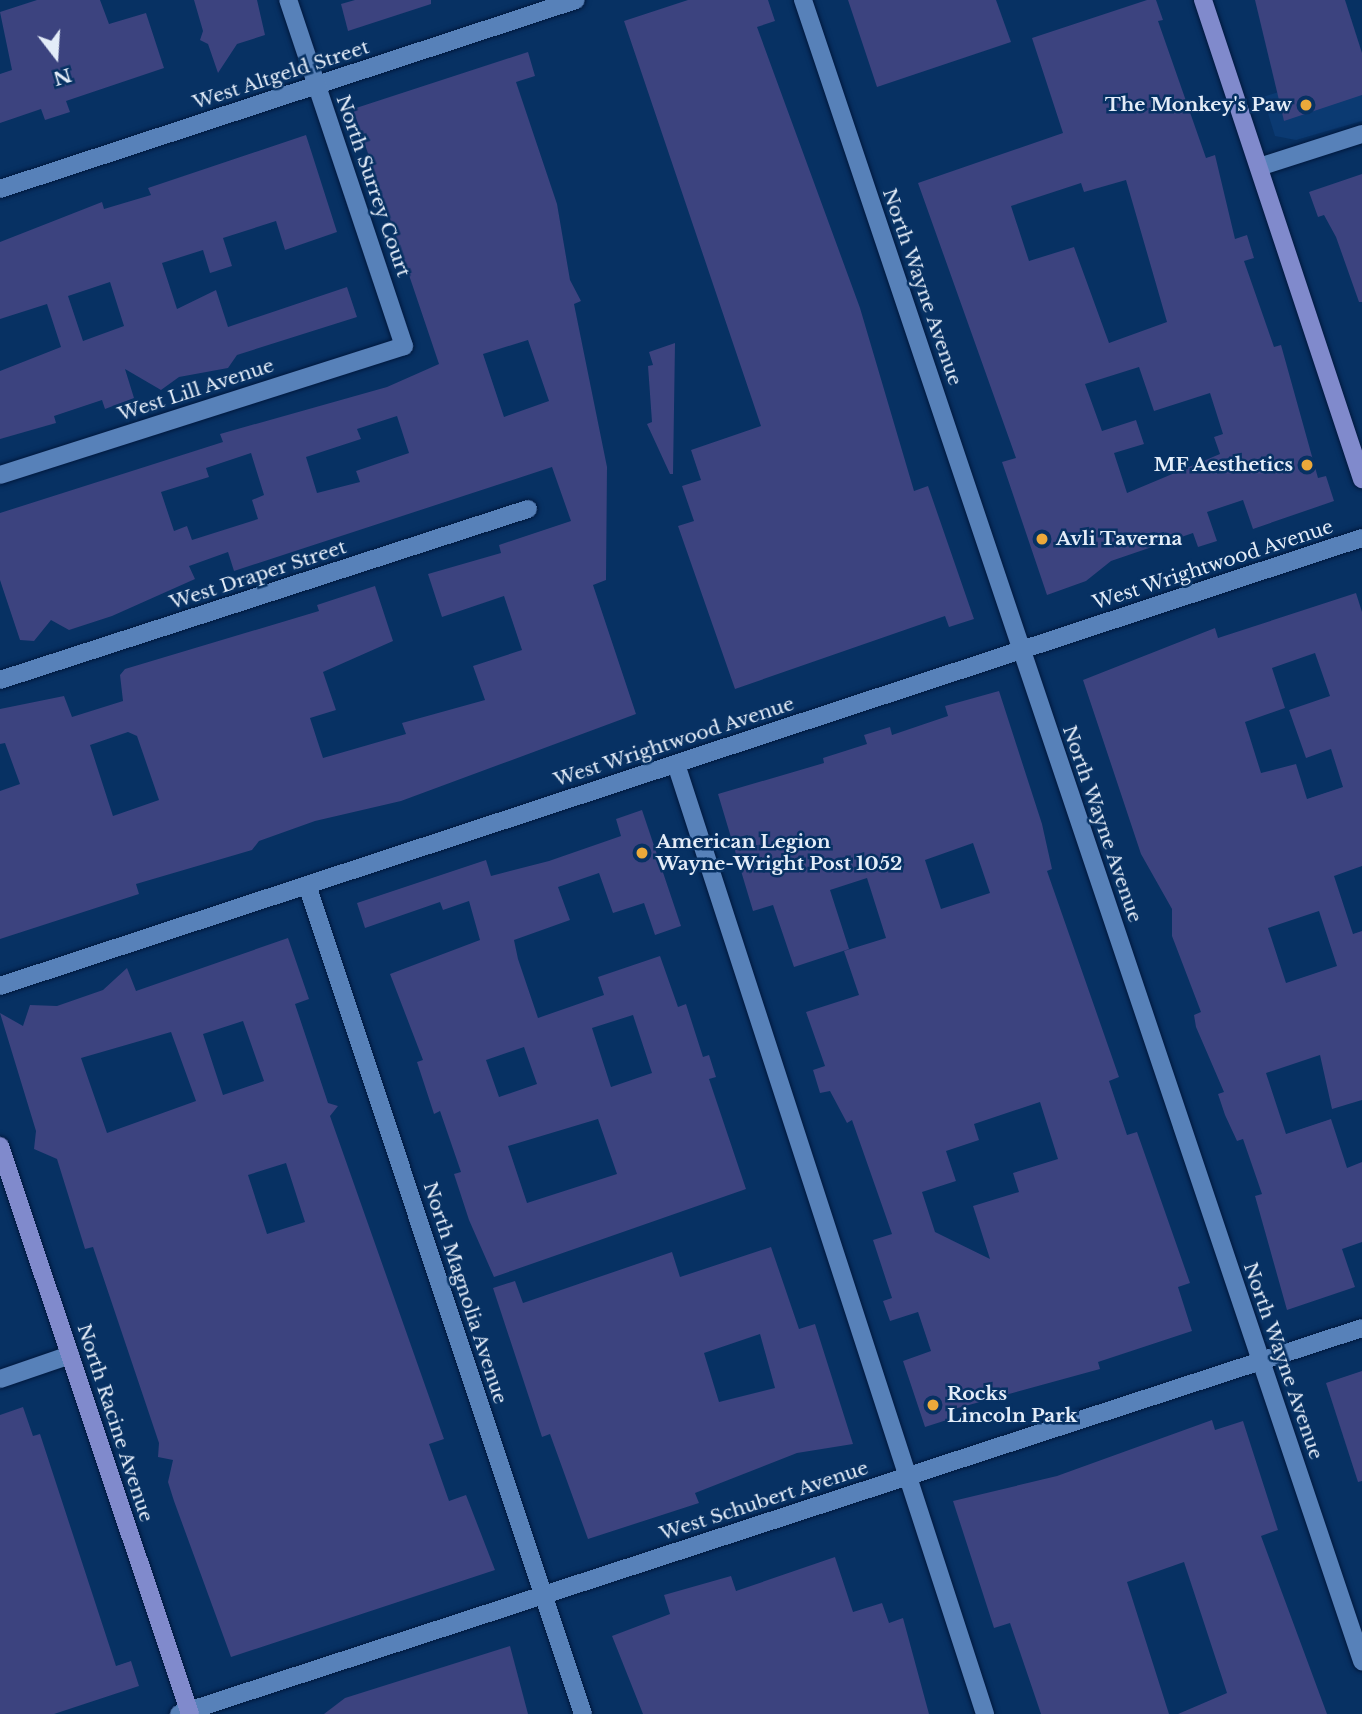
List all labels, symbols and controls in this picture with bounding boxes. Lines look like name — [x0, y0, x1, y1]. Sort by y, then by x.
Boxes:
north arrow — [21, 21, 91, 91]
street label: West Altgeld Street — [190, 36, 372, 114]
text: N — [50, 63, 74, 90]
street label: North Surrey Court — [331, 92, 415, 280]
place label: The Monkey's Paw — [1105, 94, 1292, 116]
marker: The Monkey's Paw — [1298, 97, 1314, 113]
street label: North Wayne Avenue — [877, 185, 967, 389]
street label: West Lill Avenue — [115, 354, 277, 426]
place label: MF Aesthetics — [1152, 454, 1293, 476]
marker: MF Aesthetics — [1299, 457, 1315, 473]
street label: West Wrightwood Avenue — [1089, 515, 1337, 615]
place label: Avli Taverna — [1056, 528, 1183, 550]
marker: Avli Taverna — [1034, 531, 1050, 547]
street label: West Draper Street — [167, 536, 349, 614]
street label: West Wrightwood Avenue — [550, 692, 798, 792]
street label: North Wayne Avenue — [1057, 722, 1147, 926]
place label: American Legion Wayne-Wright Post 1052 — [656, 831, 902, 875]
marker: American Legion Wayne-Wright Post 1052 — [634, 845, 650, 861]
street label: North Magnolia Avenue — [418, 1179, 512, 1407]
street label: North Wayne Avenue — [1238, 1259, 1328, 1463]
street label: North Racine Avenue — [72, 1321, 158, 1525]
place label: Rocks Lincoln Park — [947, 1383, 1077, 1427]
marker: Rocks Lincoln Park — [925, 1397, 941, 1413]
street label: West Schubert Avenue — [657, 1456, 871, 1546]

